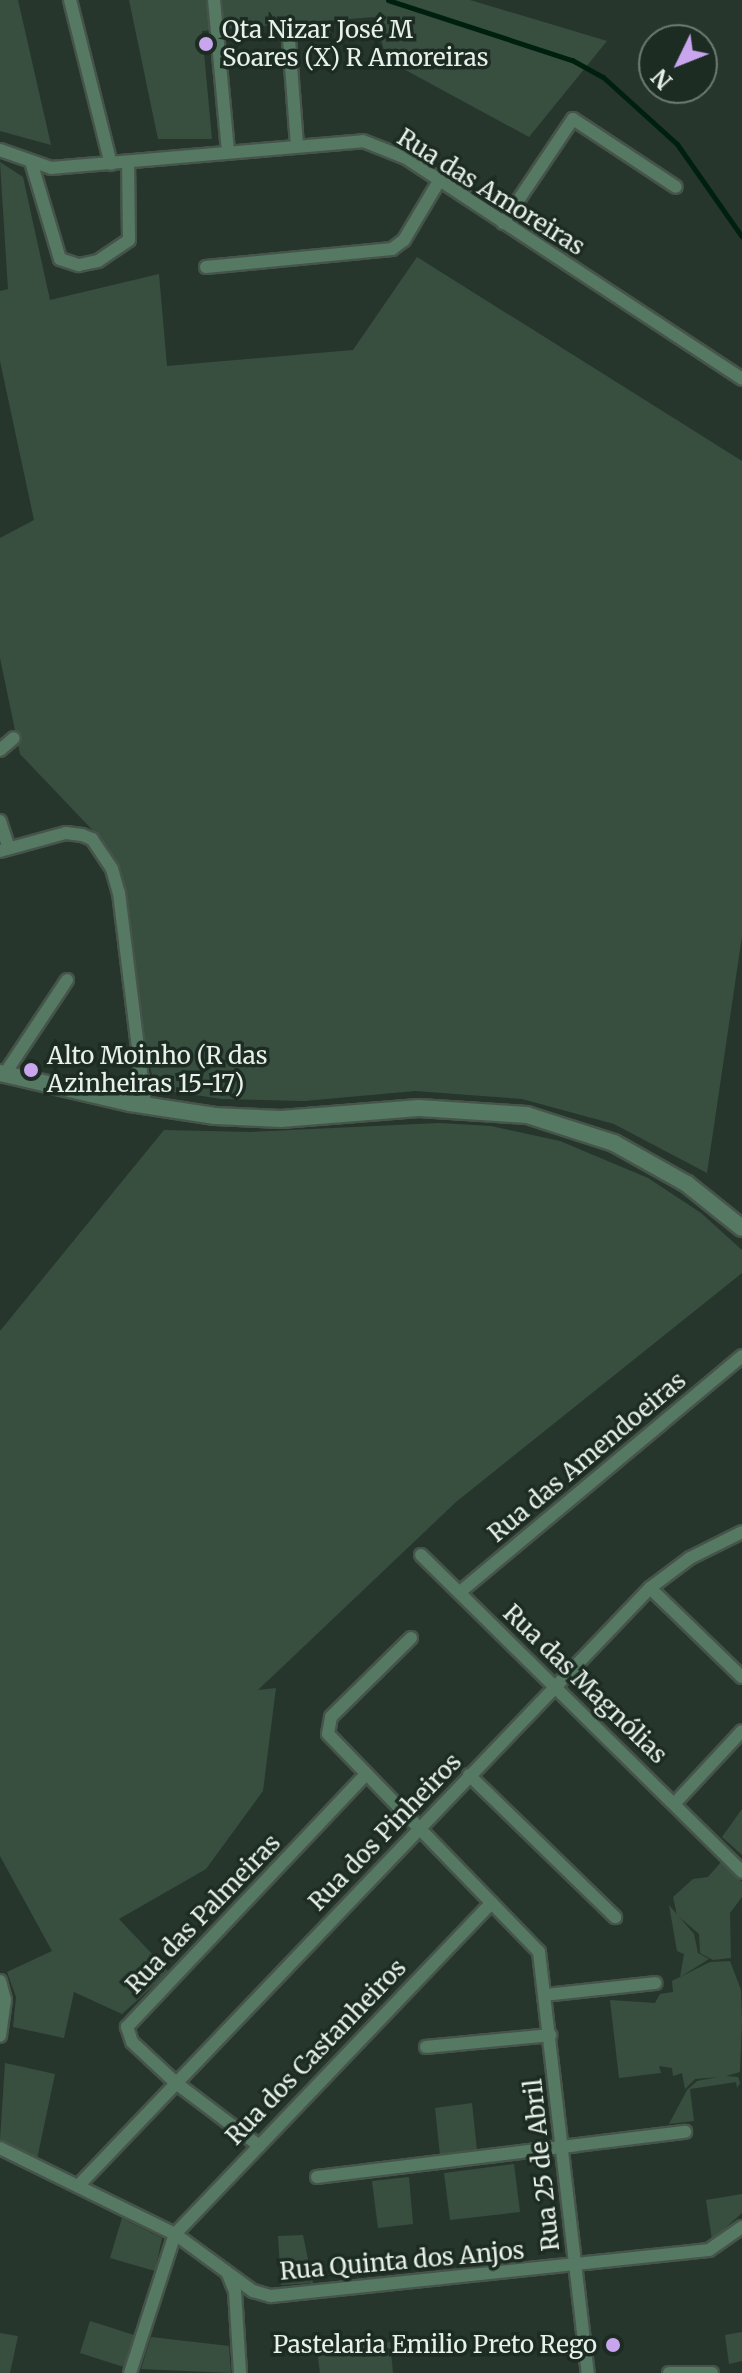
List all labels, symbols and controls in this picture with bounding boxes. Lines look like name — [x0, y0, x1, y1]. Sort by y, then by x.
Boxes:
place label: Qta Nizar José M Soares (X) R Amoreiras — [222, 16, 489, 72]
north arrow — [638, 24, 718, 104]
marker: Qta Nizar José M Soares (X) R Amoreiras — [197, 35, 215, 53]
text: N — [646, 63, 678, 95]
street label: Rua das Amoreiras — [392, 123, 590, 261]
place label: Alto Moinho (R das Azinheiras 15-17) — [47, 1042, 267, 1098]
marker: Alto Moinho (R das Azinheiras 15-17) — [22, 1061, 40, 1079]
street label: Rua das Amendoeiras — [482, 1366, 692, 1548]
street label: Rua das Magnólias — [497, 1599, 673, 1769]
street label: Rua dos Pinheiros — [303, 1748, 467, 1916]
street label: Rua das Palmeiras — [120, 1828, 286, 2000]
street label: Rua dos Castanheiros — [220, 1953, 412, 2151]
street label: Rua 25 de Abril — [519, 2077, 565, 2253]
street label: Rua Quinta dos Anjos — [278, 2236, 526, 2286]
place label: Pastelaria Emilio Preto Rego — [273, 2331, 597, 2359]
marker: Pastelaria Emilio Preto Rego — [604, 2336, 622, 2354]

